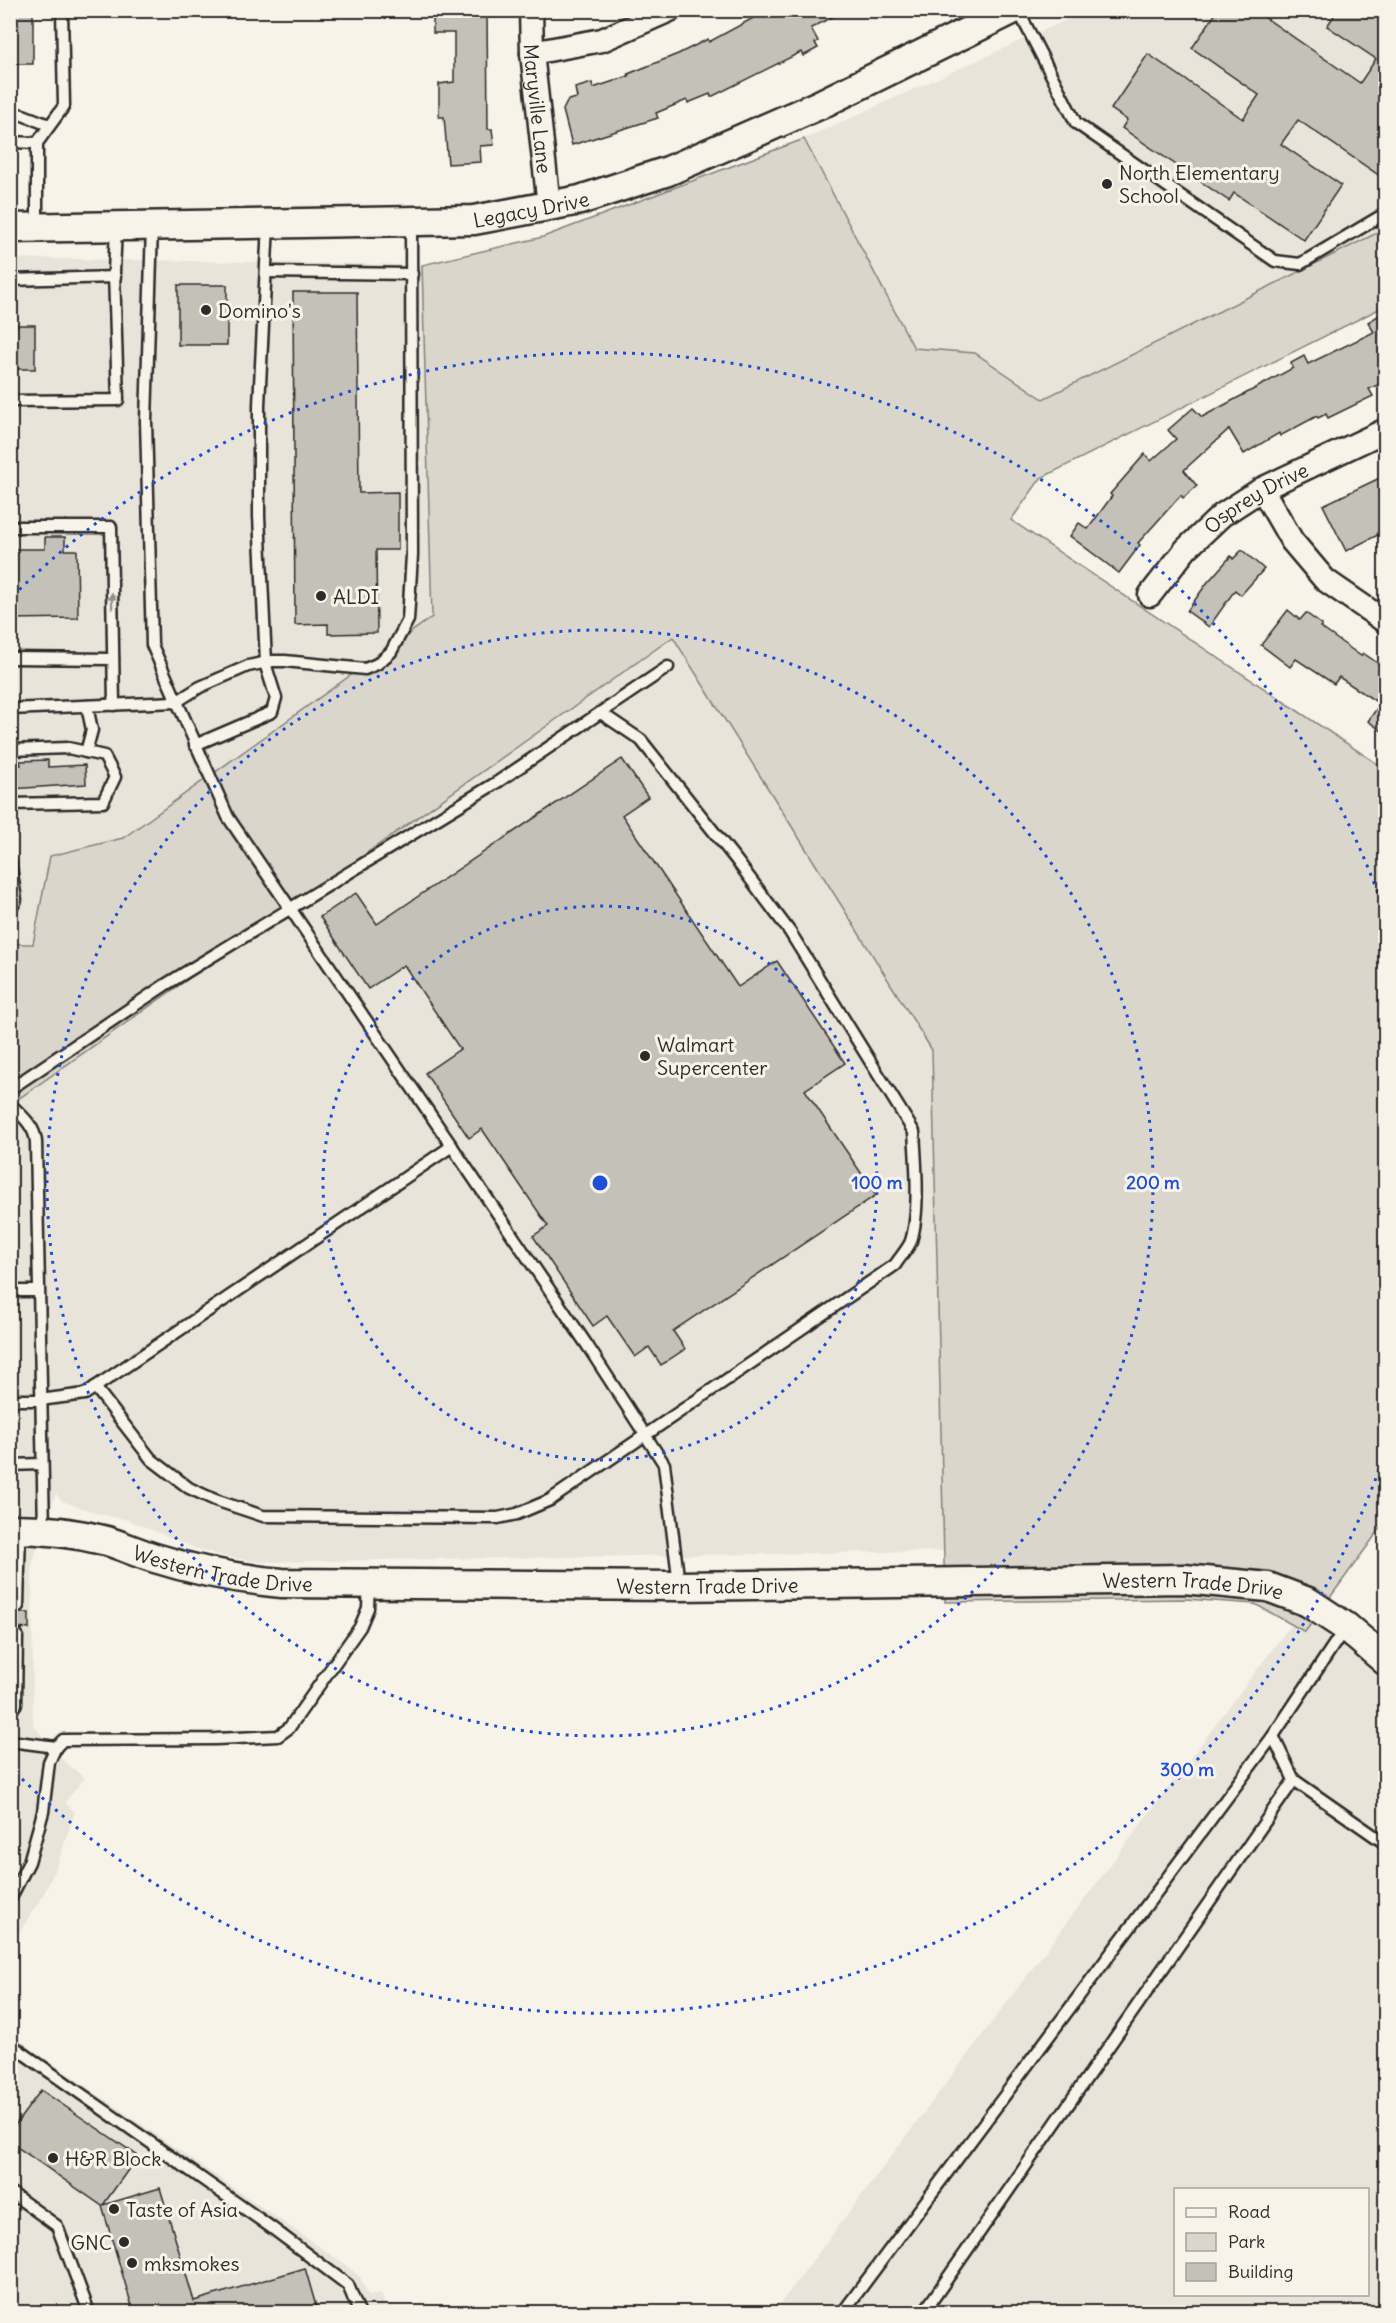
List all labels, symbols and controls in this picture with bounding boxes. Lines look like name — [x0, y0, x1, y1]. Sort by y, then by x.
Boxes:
street label: Maryville Lane — [519, 44, 558, 175]
place label: North Elementary School — [1119, 160, 1280, 208]
marker: North Elementary School — [1100, 177, 1114, 191]
street label: Legacy Drive — [471, 185, 592, 232]
place label: Domino's — [218, 298, 301, 323]
marker: Domino's — [199, 303, 213, 317]
street label: Osprey Drive — [1198, 457, 1312, 538]
place label: ALDI — [333, 584, 379, 609]
marker: ALDI — [314, 589, 328, 603]
one-way arrow — [108, 591, 117, 610]
place label: Walmart Supercenter — [657, 1032, 767, 1080]
marker: Walmart Supercenter — [638, 1049, 652, 1063]
text: 100 m — [852, 1171, 903, 1194]
text: 200 m — [1126, 1171, 1180, 1194]
centre of rings — [590, 1173, 610, 1193]
street label: Western Trade Drive — [130, 1539, 313, 1596]
street label: Western Trade Drive — [1102, 1566, 1287, 1604]
street label: Western Trade Drive — [616, 1572, 799, 1599]
text: 300 m — [1160, 1758, 1214, 1781]
place label: H&R Block — [65, 2146, 161, 2171]
marker: H&R Block — [46, 2151, 60, 2165]
legend — [1174, 2188, 1369, 2296]
place label: Taste of Asia — [126, 2197, 238, 2222]
text: Road — [1228, 2200, 1271, 2223]
marker: Taste of Asia — [107, 2202, 121, 2216]
place label: GNC — [71, 2230, 112, 2255]
text: Park — [1228, 2230, 1265, 2253]
marker: GNC — [117, 2235, 131, 2249]
place label: mksmokes — [144, 2251, 240, 2276]
marker: mksmokes — [125, 2256, 139, 2270]
text: Building — [1228, 2260, 1293, 2283]

